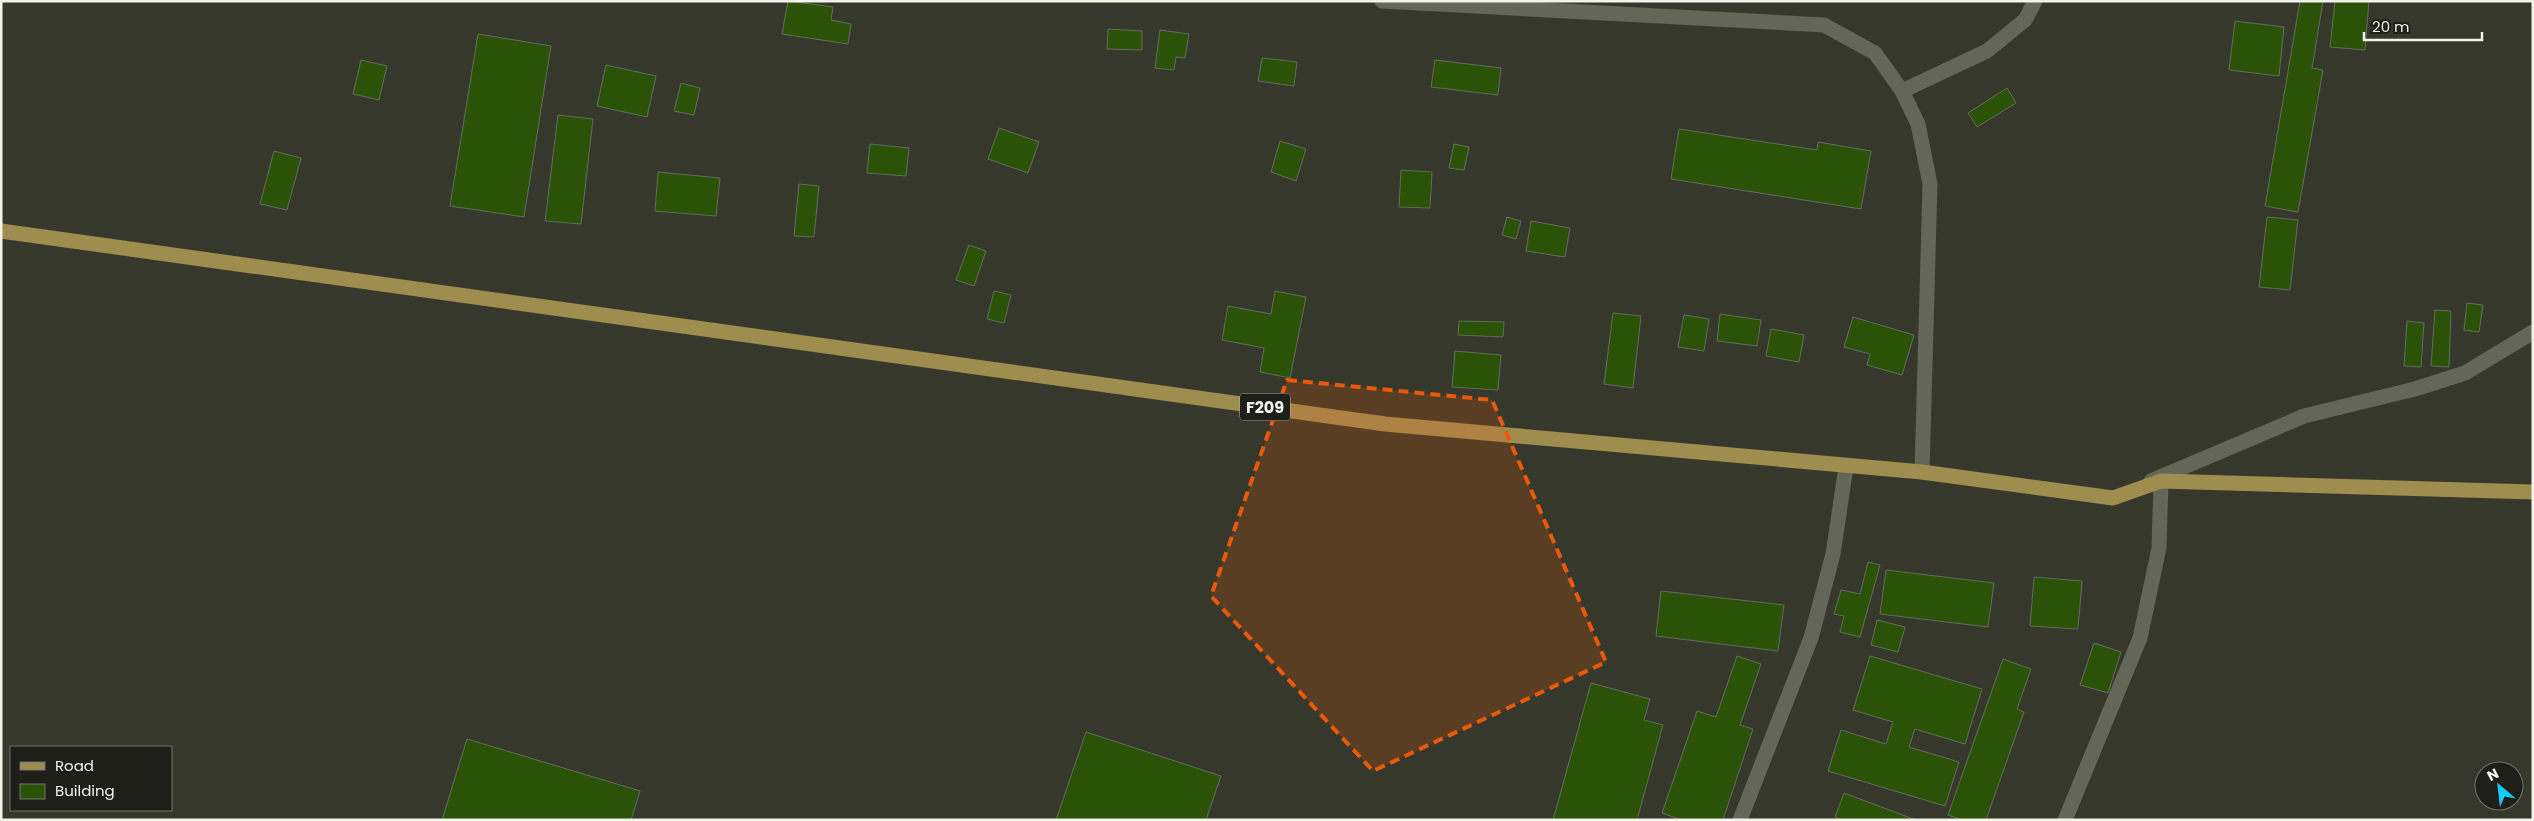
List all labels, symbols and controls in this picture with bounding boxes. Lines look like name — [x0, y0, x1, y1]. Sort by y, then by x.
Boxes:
scale bar — [2364, 10, 2482, 42]
text: 20 m — [2372, 16, 2410, 37]
road number: F209 — [1240, 394, 1290, 421]
legend — [10, 746, 172, 811]
text: Road — [55, 755, 94, 776]
north arrow — [2474, 761, 2524, 811]
text: N — [2484, 763, 2502, 786]
text: Building — [55, 780, 115, 801]

